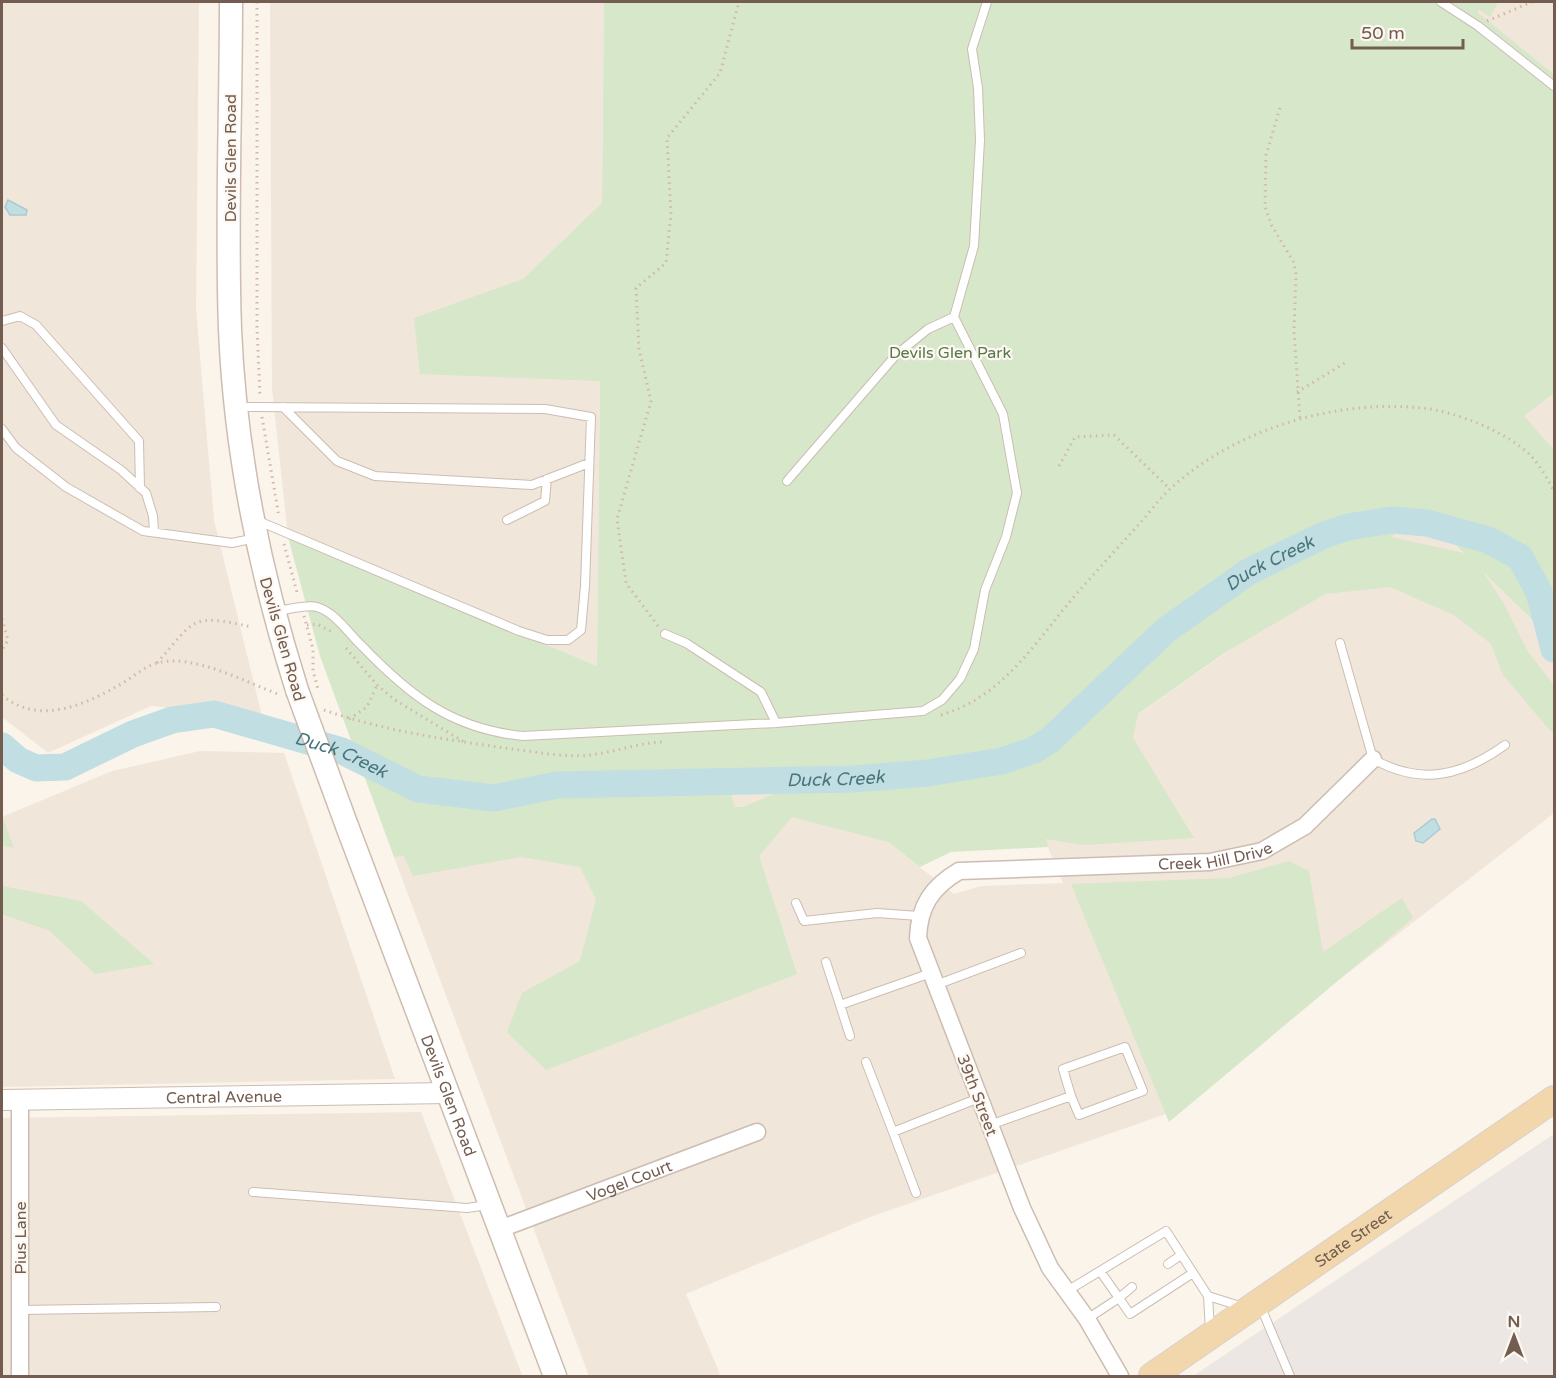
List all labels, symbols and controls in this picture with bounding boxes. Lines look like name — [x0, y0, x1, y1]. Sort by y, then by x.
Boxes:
scale bar — [1352, 12, 1463, 50]
text: 50 m — [1361, 22, 1405, 44]
street label: Devils Glen Road — [221, 94, 241, 222]
park label: Devils Glen Park — [889, 343, 1011, 363]
water label: Duck Creek — [1221, 530, 1319, 596]
street label: Devils Glen Road — [255, 575, 309, 704]
water label: Duck Creek — [292, 727, 392, 783]
water label: Duck Creek — [786, 765, 886, 791]
street label: Creek Hill Drive — [1158, 838, 1276, 875]
street label: Devils Glen Road — [416, 1032, 480, 1159]
street label: 39th Street — [952, 1052, 1002, 1139]
street label: Central Avenue — [166, 1087, 282, 1108]
street label: Vogel Court — [584, 1156, 675, 1206]
street label: Pius Lane — [11, 1201, 31, 1275]
street label: State Street — [1311, 1205, 1396, 1272]
north arrow — [1484, 1306, 1544, 1366]
text: N — [1508, 1312, 1520, 1332]

